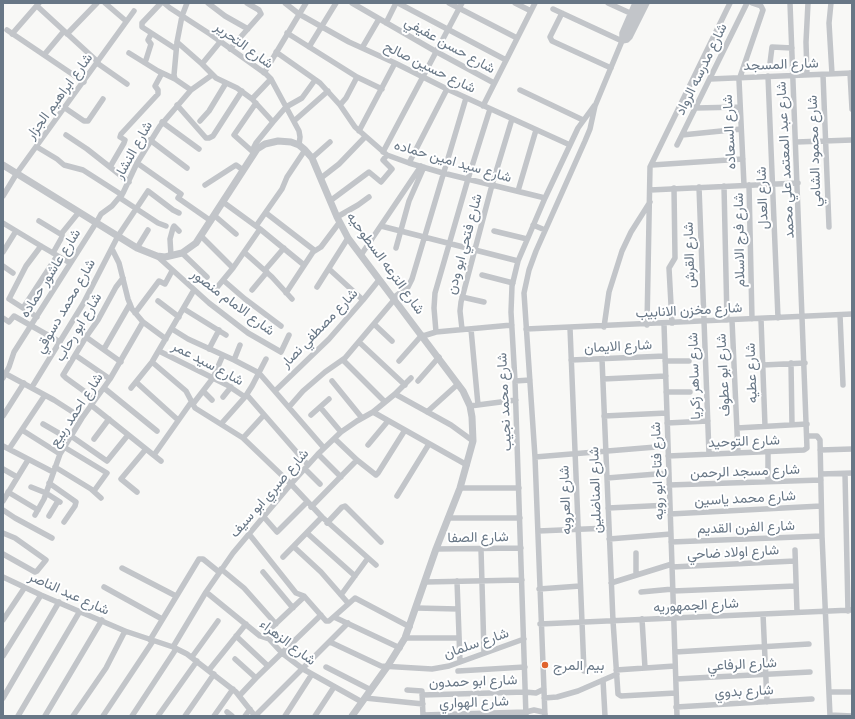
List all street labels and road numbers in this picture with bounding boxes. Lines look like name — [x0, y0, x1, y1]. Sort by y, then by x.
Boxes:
street label: شارع حسن عفيفي — [402, 13, 498, 77]
street label: شارع التحرير — [211, 18, 277, 72]
street label: شارع مدرسه الرواد — [672, 20, 730, 118]
street label: شارع حسين صالح — [381, 37, 479, 97]
street label: شارع ابراهيم الجزار — [22, 50, 96, 142]
street label: شارع المسجد — [743, 54, 819, 74]
street label: شارع عبد المعتمد علي محمد — [772, 81, 798, 239]
street label: شارع السعاده — [719, 94, 739, 170]
street label: شارع محمود الشامي — [804, 95, 824, 207]
street label: شارع النشار — [110, 118, 156, 182]
street label: شارع سيد امين حماده — [392, 136, 514, 186]
street label: شارع العدل — [753, 166, 771, 230]
street label: شارع فتحي ابو ودن — [442, 192, 486, 296]
street label: شارع فرج الاسلام — [730, 193, 748, 287]
street label: شارع الترعه السطوحيه — [343, 209, 429, 317]
street label: شارع القرش — [679, 222, 699, 288]
street label: شارع عاشور حماده — [16, 225, 84, 321]
street label: شارع محمد دسوقي — [31, 256, 99, 356]
street label: شارع الامام منصور — [188, 265, 278, 339]
street label: شارع مصطفي نصار — [277, 285, 361, 371]
street label: شارع ابو رحاب — [51, 290, 105, 364]
street label: شارع مخزن الانابيب — [635, 299, 743, 321]
street label: شارع ساهر زكريا — [684, 332, 704, 420]
street label: شارع ابو عطوف — [712, 333, 734, 417]
street label: شارع الايمان — [584, 336, 652, 356]
street label: شارع سيد عمر — [169, 337, 247, 389]
street label: شارع عطيه — [742, 343, 760, 403]
street label: شارع محمد نجيب — [493, 352, 515, 452]
street label: شارع احمد ربيع — [46, 370, 106, 450]
street label: شارع فتاح ابو رويه — [647, 422, 667, 520]
street label: شارع التوحيد — [708, 431, 780, 451]
street label: شارع صبري ابو سيف — [226, 445, 312, 541]
street label: شارع المناضلين — [585, 446, 605, 534]
street label: شارع مسجد الرحمن — [690, 461, 800, 481]
street label: شارع العروبه — [555, 465, 575, 535]
street label: شارع محمد ياسين — [694, 487, 796, 509]
street label: شارع الفرن القديم — [697, 517, 795, 537]
street label: شارع الصفا — [447, 528, 509, 546]
street label: شارع اولاد ضاحي — [686, 541, 780, 563]
street label: شارع عبد الناصر — [26, 568, 112, 618]
street label: شارع الجمهوريه — [653, 594, 739, 616]
street label: شارع الزهراء — [257, 615, 319, 669]
street label: شارع سلمان — [441, 624, 511, 662]
street label: شارع الرفاعي — [707, 654, 777, 674]
street label: شارع ابو حمدون — [428, 671, 518, 691]
street label: شارع بدوي — [714, 681, 774, 701]
street label: شارع الهواري — [439, 692, 509, 712]

